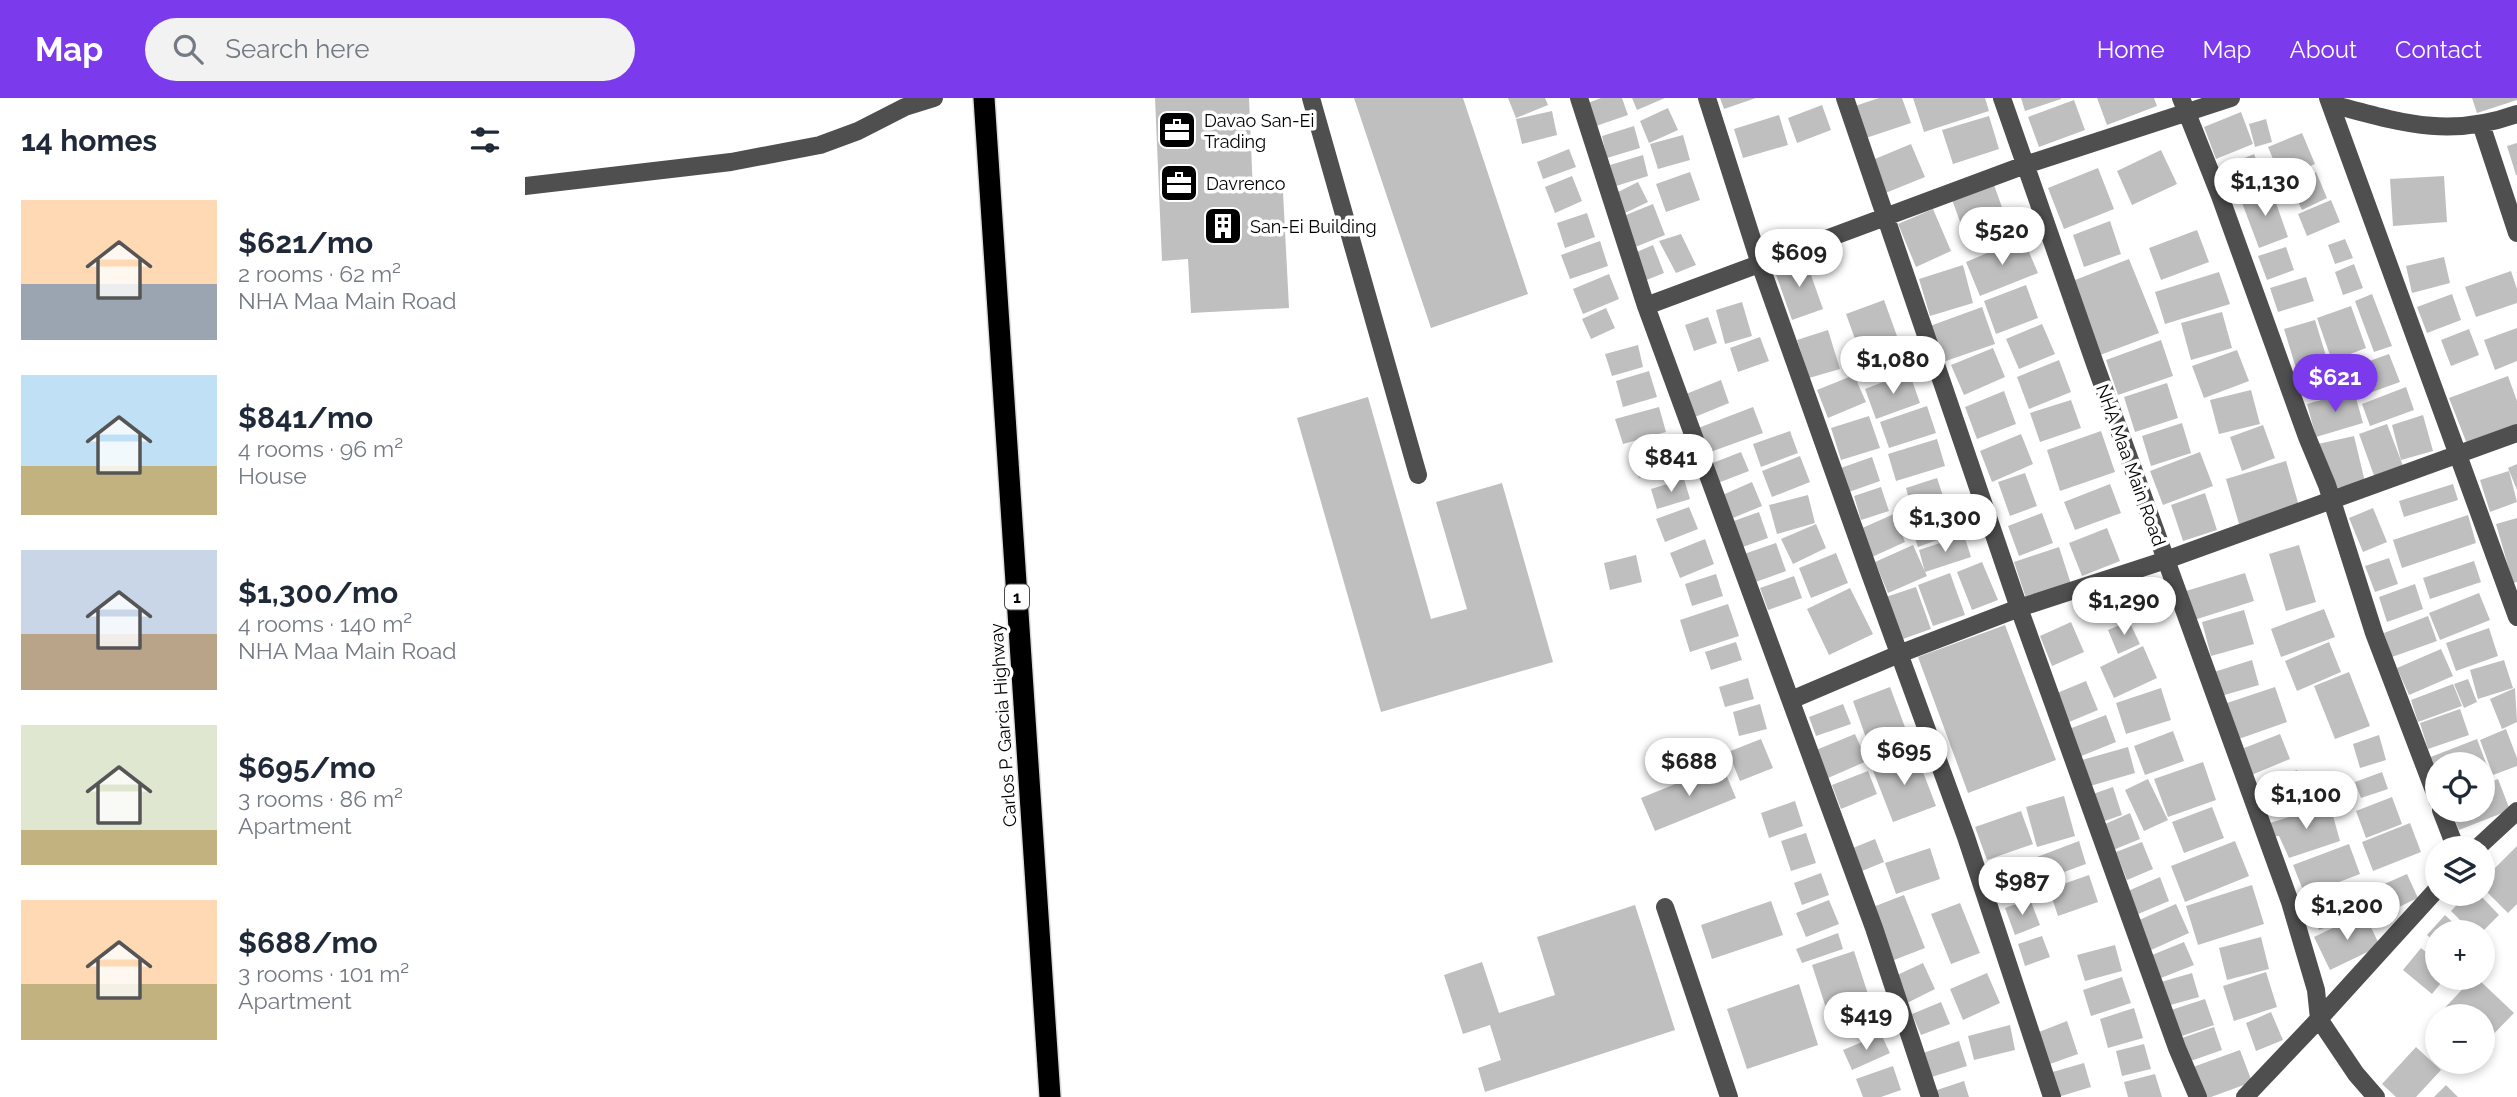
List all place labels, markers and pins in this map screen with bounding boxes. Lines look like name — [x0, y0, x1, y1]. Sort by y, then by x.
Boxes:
office icon: Davao San-Ei Trading — [1156, 109, 1198, 151]
place label: Davao San-Ei Trading — [1204, 110, 1315, 152]
pin: $1,130 — [2208, 158, 2322, 218]
office icon: Davrenco — [1158, 162, 1200, 204]
place label: Davrenco — [1206, 173, 1286, 194]
building icon: San-Ei Building — [1202, 205, 1244, 247]
pin: $520 — [1961, 208, 2043, 267]
place label: San-Ei Building — [1250, 216, 1377, 237]
pin: $609 — [1758, 230, 1840, 289]
pin: $1,080 — [1836, 336, 1950, 396]
pin: $621 — [2294, 354, 2376, 414]
pin: $841 — [1630, 434, 1712, 494]
pin: $1,300 — [1888, 494, 2002, 554]
pin: $1,290 — [2067, 578, 2181, 637]
pin: $695 — [1863, 728, 1945, 787]
pin: $688 — [1648, 738, 1730, 798]
pin: $1,100 — [2249, 772, 2363, 831]
pin: $987 — [1981, 858, 2063, 917]
pin: $1,200 — [2290, 882, 2404, 942]
pin: $419 — [1825, 992, 1907, 1052]

